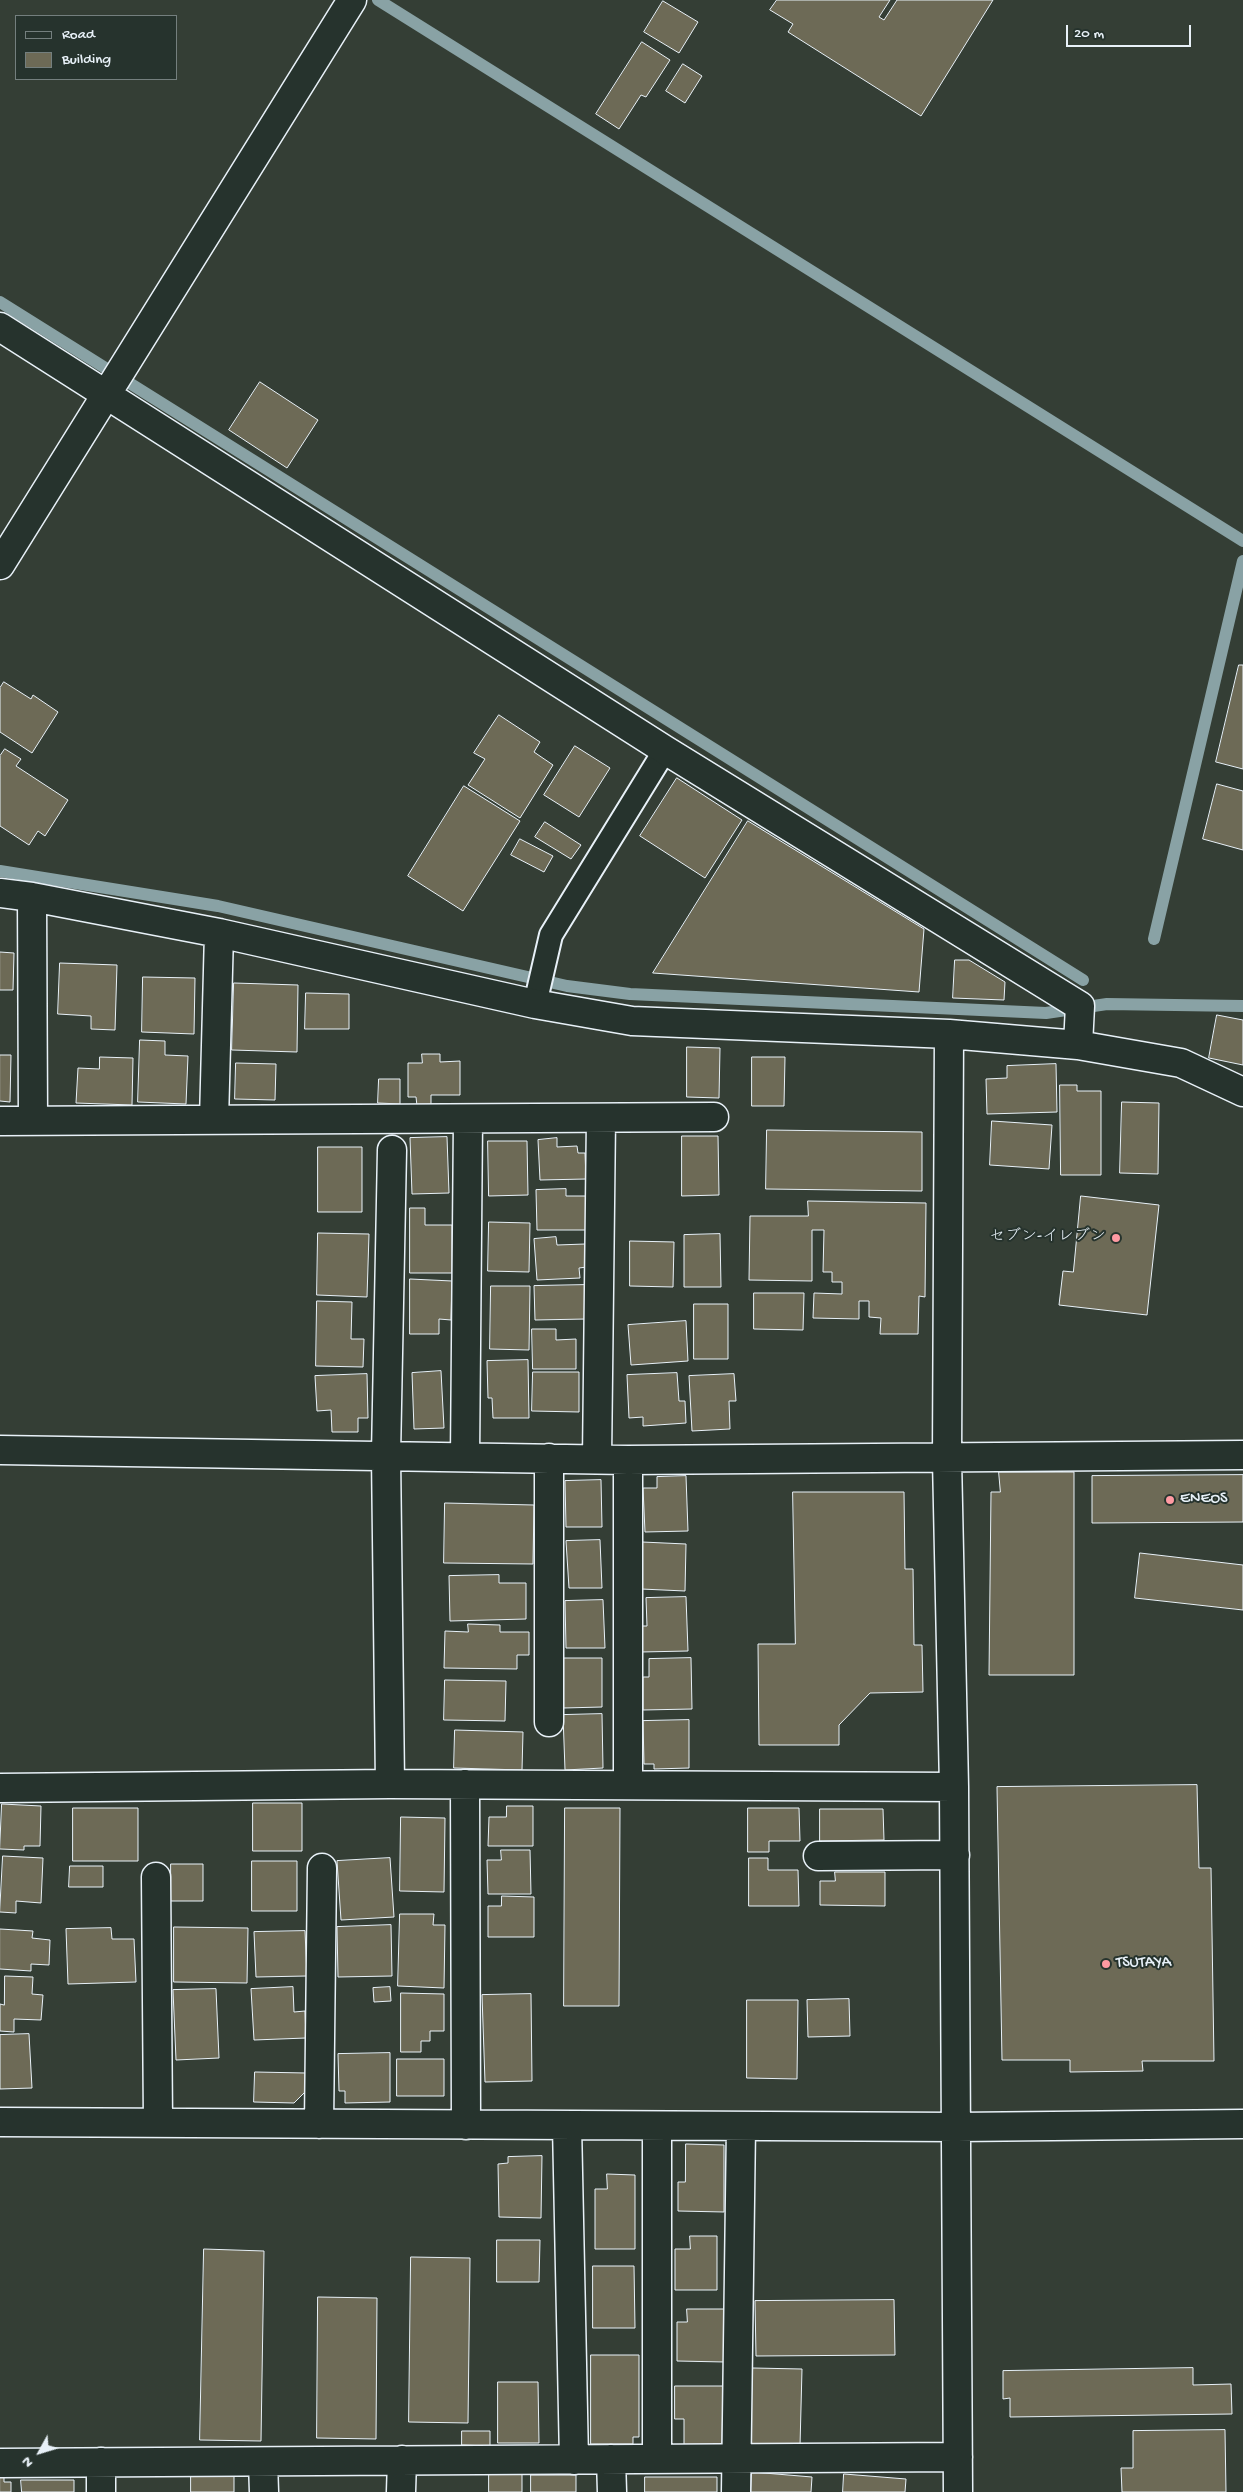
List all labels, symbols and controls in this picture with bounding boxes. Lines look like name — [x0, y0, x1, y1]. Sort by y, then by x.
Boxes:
legend — [15, 15, 178, 80]
scale bar — [1068, 15, 1193, 47]
text: 20 m — [1074, 25, 1104, 43]
text: Road — [62, 26, 95, 44]
text: Building — [62, 51, 111, 69]
place label: セブン-イレブン — [989, 1228, 1106, 1248]
marker: セブン-イレブン — [1110, 1232, 1122, 1244]
place label: ENEOS — [1180, 1490, 1227, 1510]
marker: ENEOS — [1164, 1494, 1176, 1506]
place label: TSUTAYA — [1116, 1954, 1171, 1974]
marker: TSUTAYA — [1100, 1958, 1112, 1970]
north arrow — [15, 2427, 65, 2477]
text: N — [18, 2453, 37, 2471]

